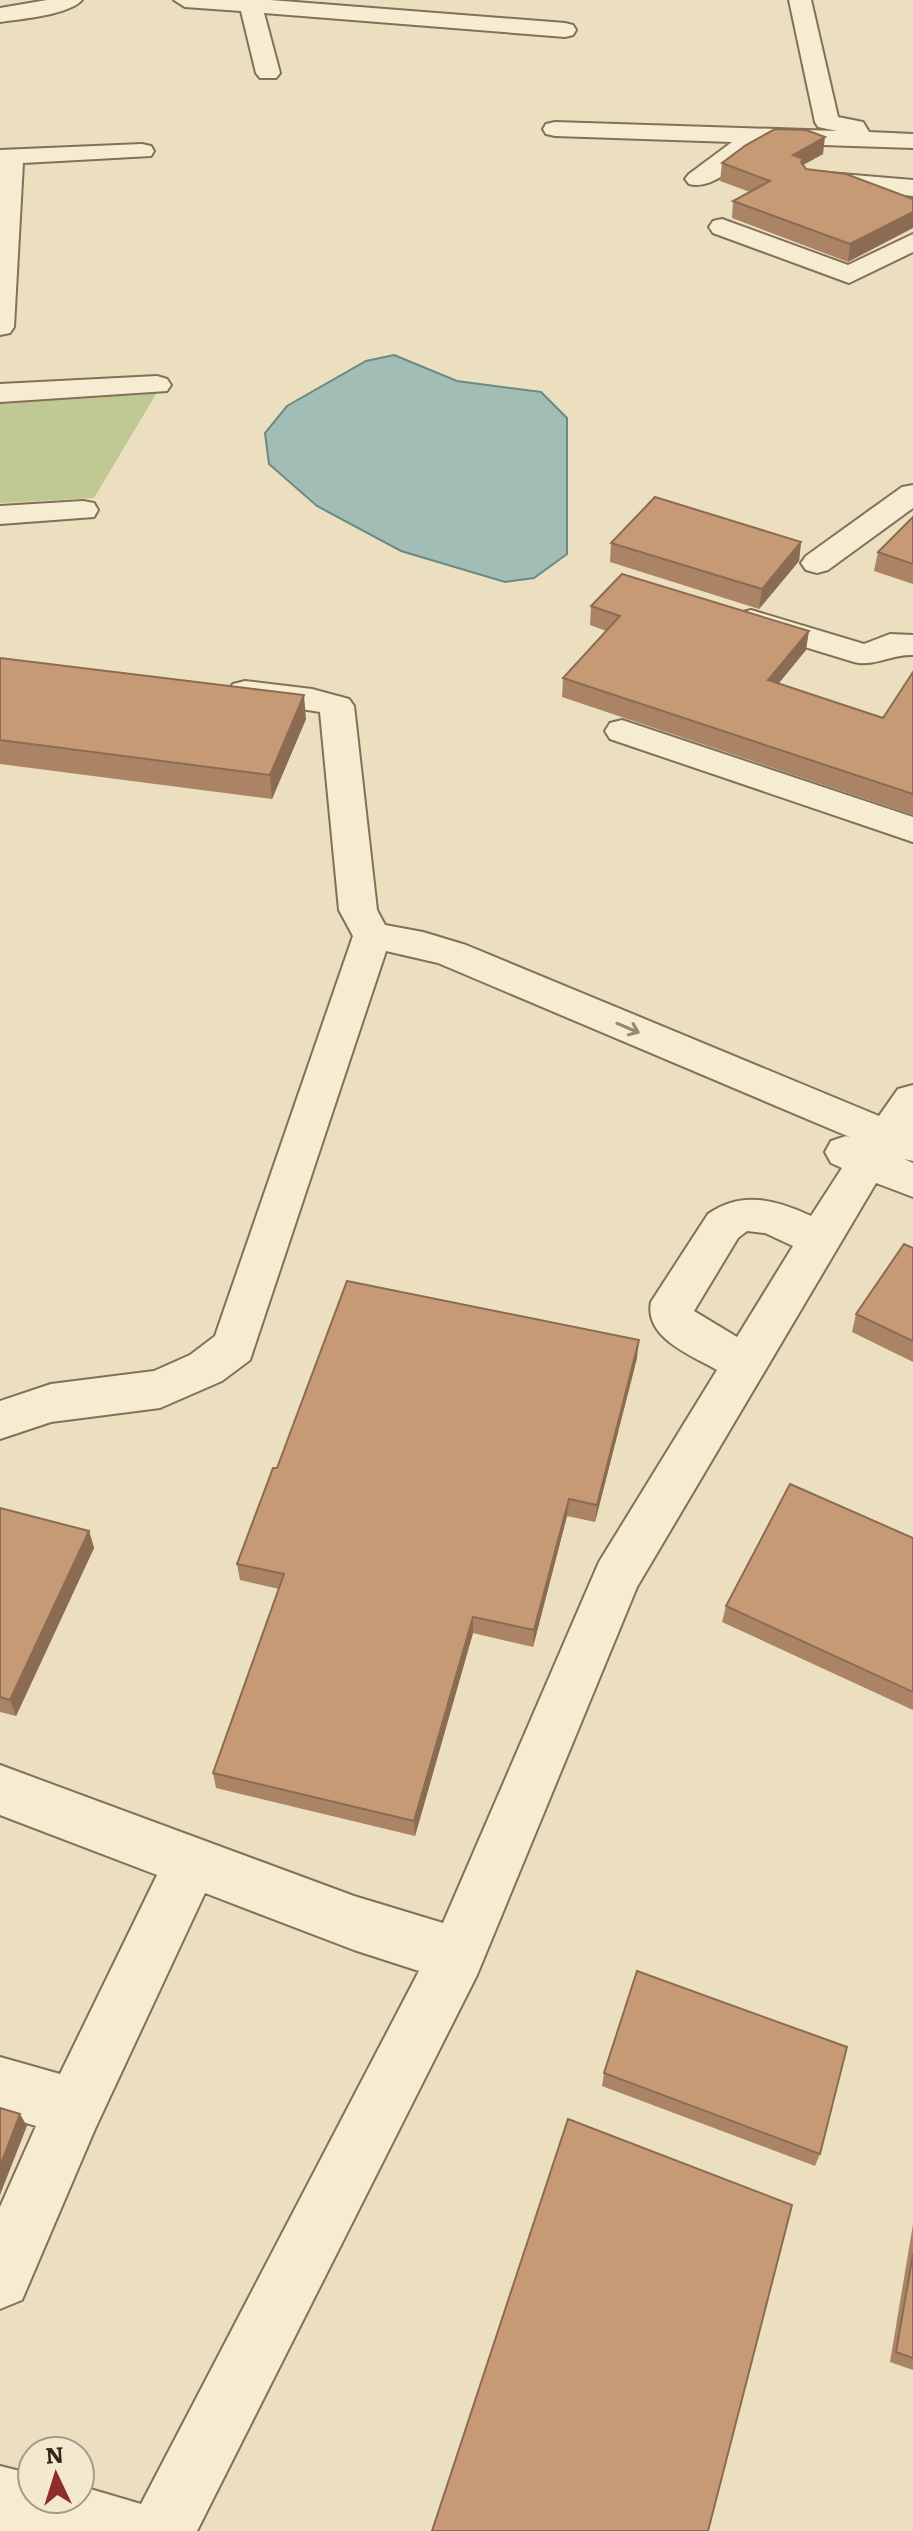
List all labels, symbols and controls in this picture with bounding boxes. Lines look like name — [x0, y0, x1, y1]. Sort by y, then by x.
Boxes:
one-way arrow — [615, 1021, 639, 1036]
north arrow — [16, 2435, 96, 2515]
text: N — [44, 2436, 65, 2471]

